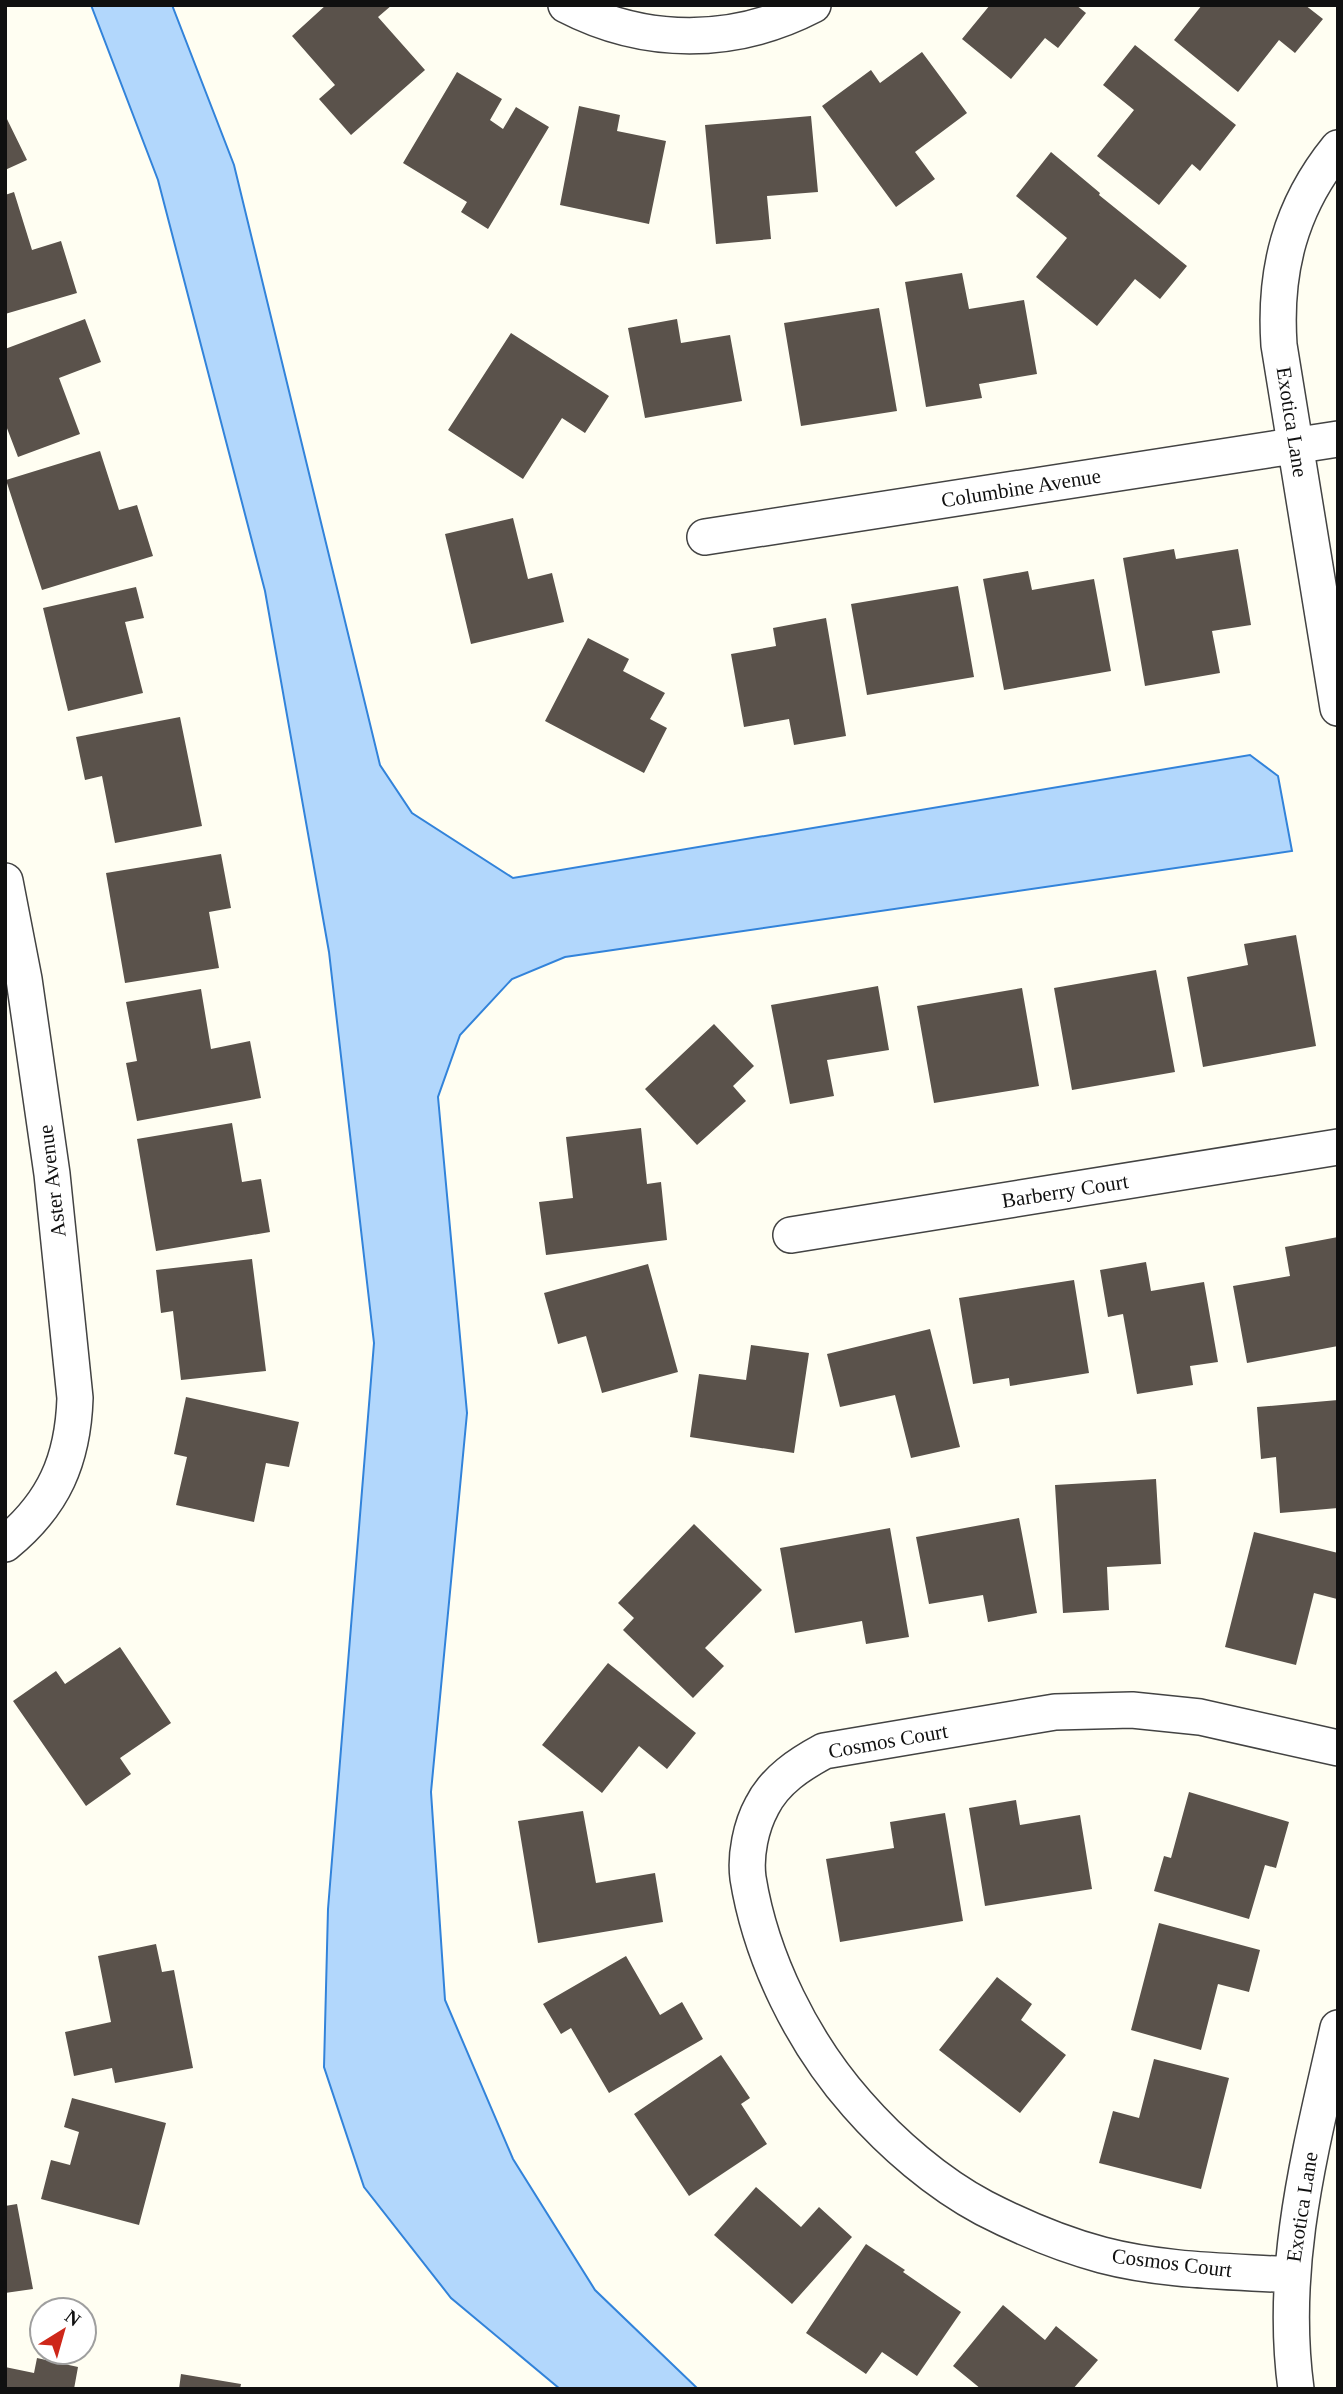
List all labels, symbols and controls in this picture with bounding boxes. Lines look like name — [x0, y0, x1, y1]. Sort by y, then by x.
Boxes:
street label: Exotica Lane — [1271, 365, 1313, 479]
street label: Columbine Avenue — [940, 464, 1102, 512]
street label: Aster Avenue — [33, 1123, 71, 1239]
street label: Barberry Court — [1000, 1169, 1130, 1213]
street label: Cosmos Court — [826, 1719, 950, 1763]
street label: Exotica Lane — [1281, 2150, 1323, 2264]
street label: Cosmos Court — [1111, 2244, 1234, 2282]
north arrow — [28, 2296, 98, 2366]
text: N — [61, 2305, 85, 2331]

